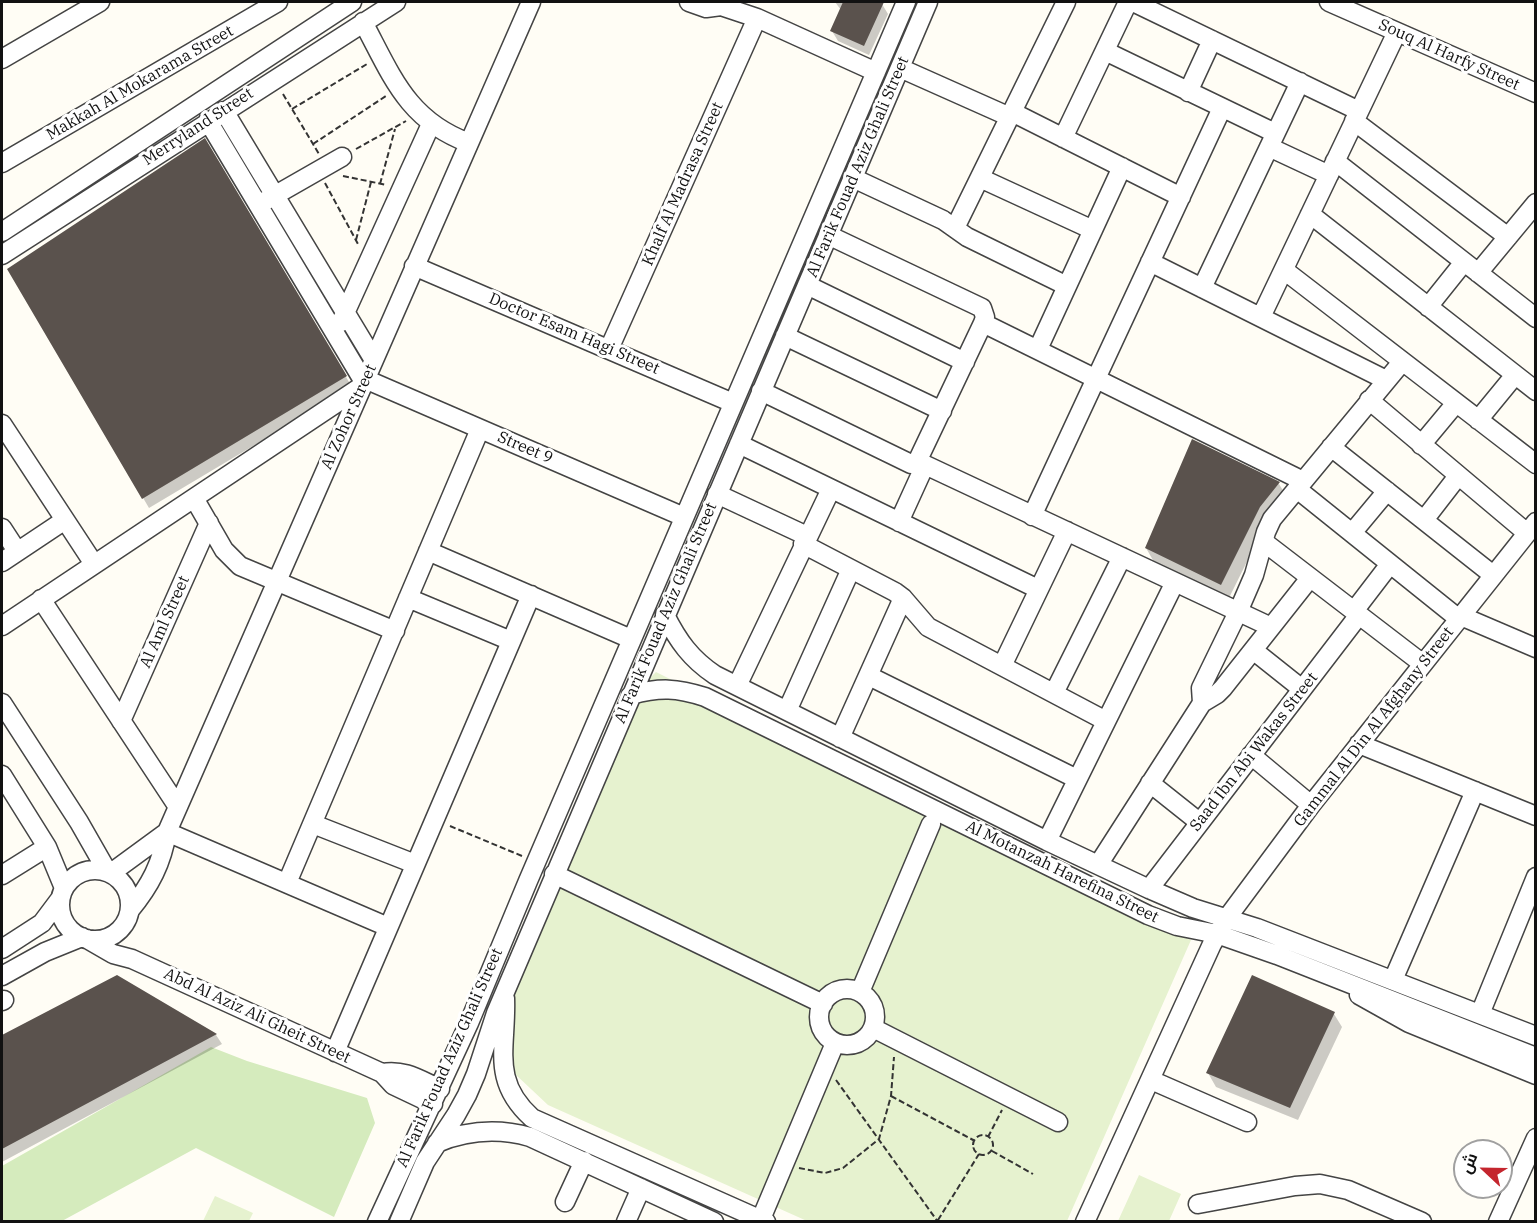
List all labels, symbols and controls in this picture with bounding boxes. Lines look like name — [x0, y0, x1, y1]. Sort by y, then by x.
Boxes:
street label: Souq Al Harfy Street — [1376, 15, 1522, 95]
street label: Makkah Al Mokarama Street — [43, 22, 237, 144]
street label: Al Farik Fouad Aziz Ghali Street — [803, 54, 913, 280]
street label: Merryland Street — [139, 84, 257, 170]
street label: Khalf Al Madrasa Street — [638, 99, 728, 269]
street label: Doctor Esam Hagi Street — [486, 289, 662, 379]
street label: Al Zohor Street — [317, 361, 381, 473]
street label: Street 9 — [494, 428, 556, 468]
street label: Al Farik Fouad Aziz Ghali Street — [611, 500, 721, 726]
street label: Al Aml Street — [136, 573, 194, 671]
street label: Gammal Al Din Al Afghany Street — [1290, 623, 1458, 831]
street label: Saad Ibn Abi Wakas Street — [1186, 669, 1322, 835]
street label: Al Motanzah Harefina Street — [962, 817, 1162, 927]
street label: Al Farik Fouad Aziz Ghali Street — [393, 945, 507, 1171]
street label: Abd Al Aziz Ali Gheit Street — [161, 964, 353, 1068]
north arrow — [1453, 1139, 1513, 1199]
text: ش — [1455, 1150, 1481, 1176]

